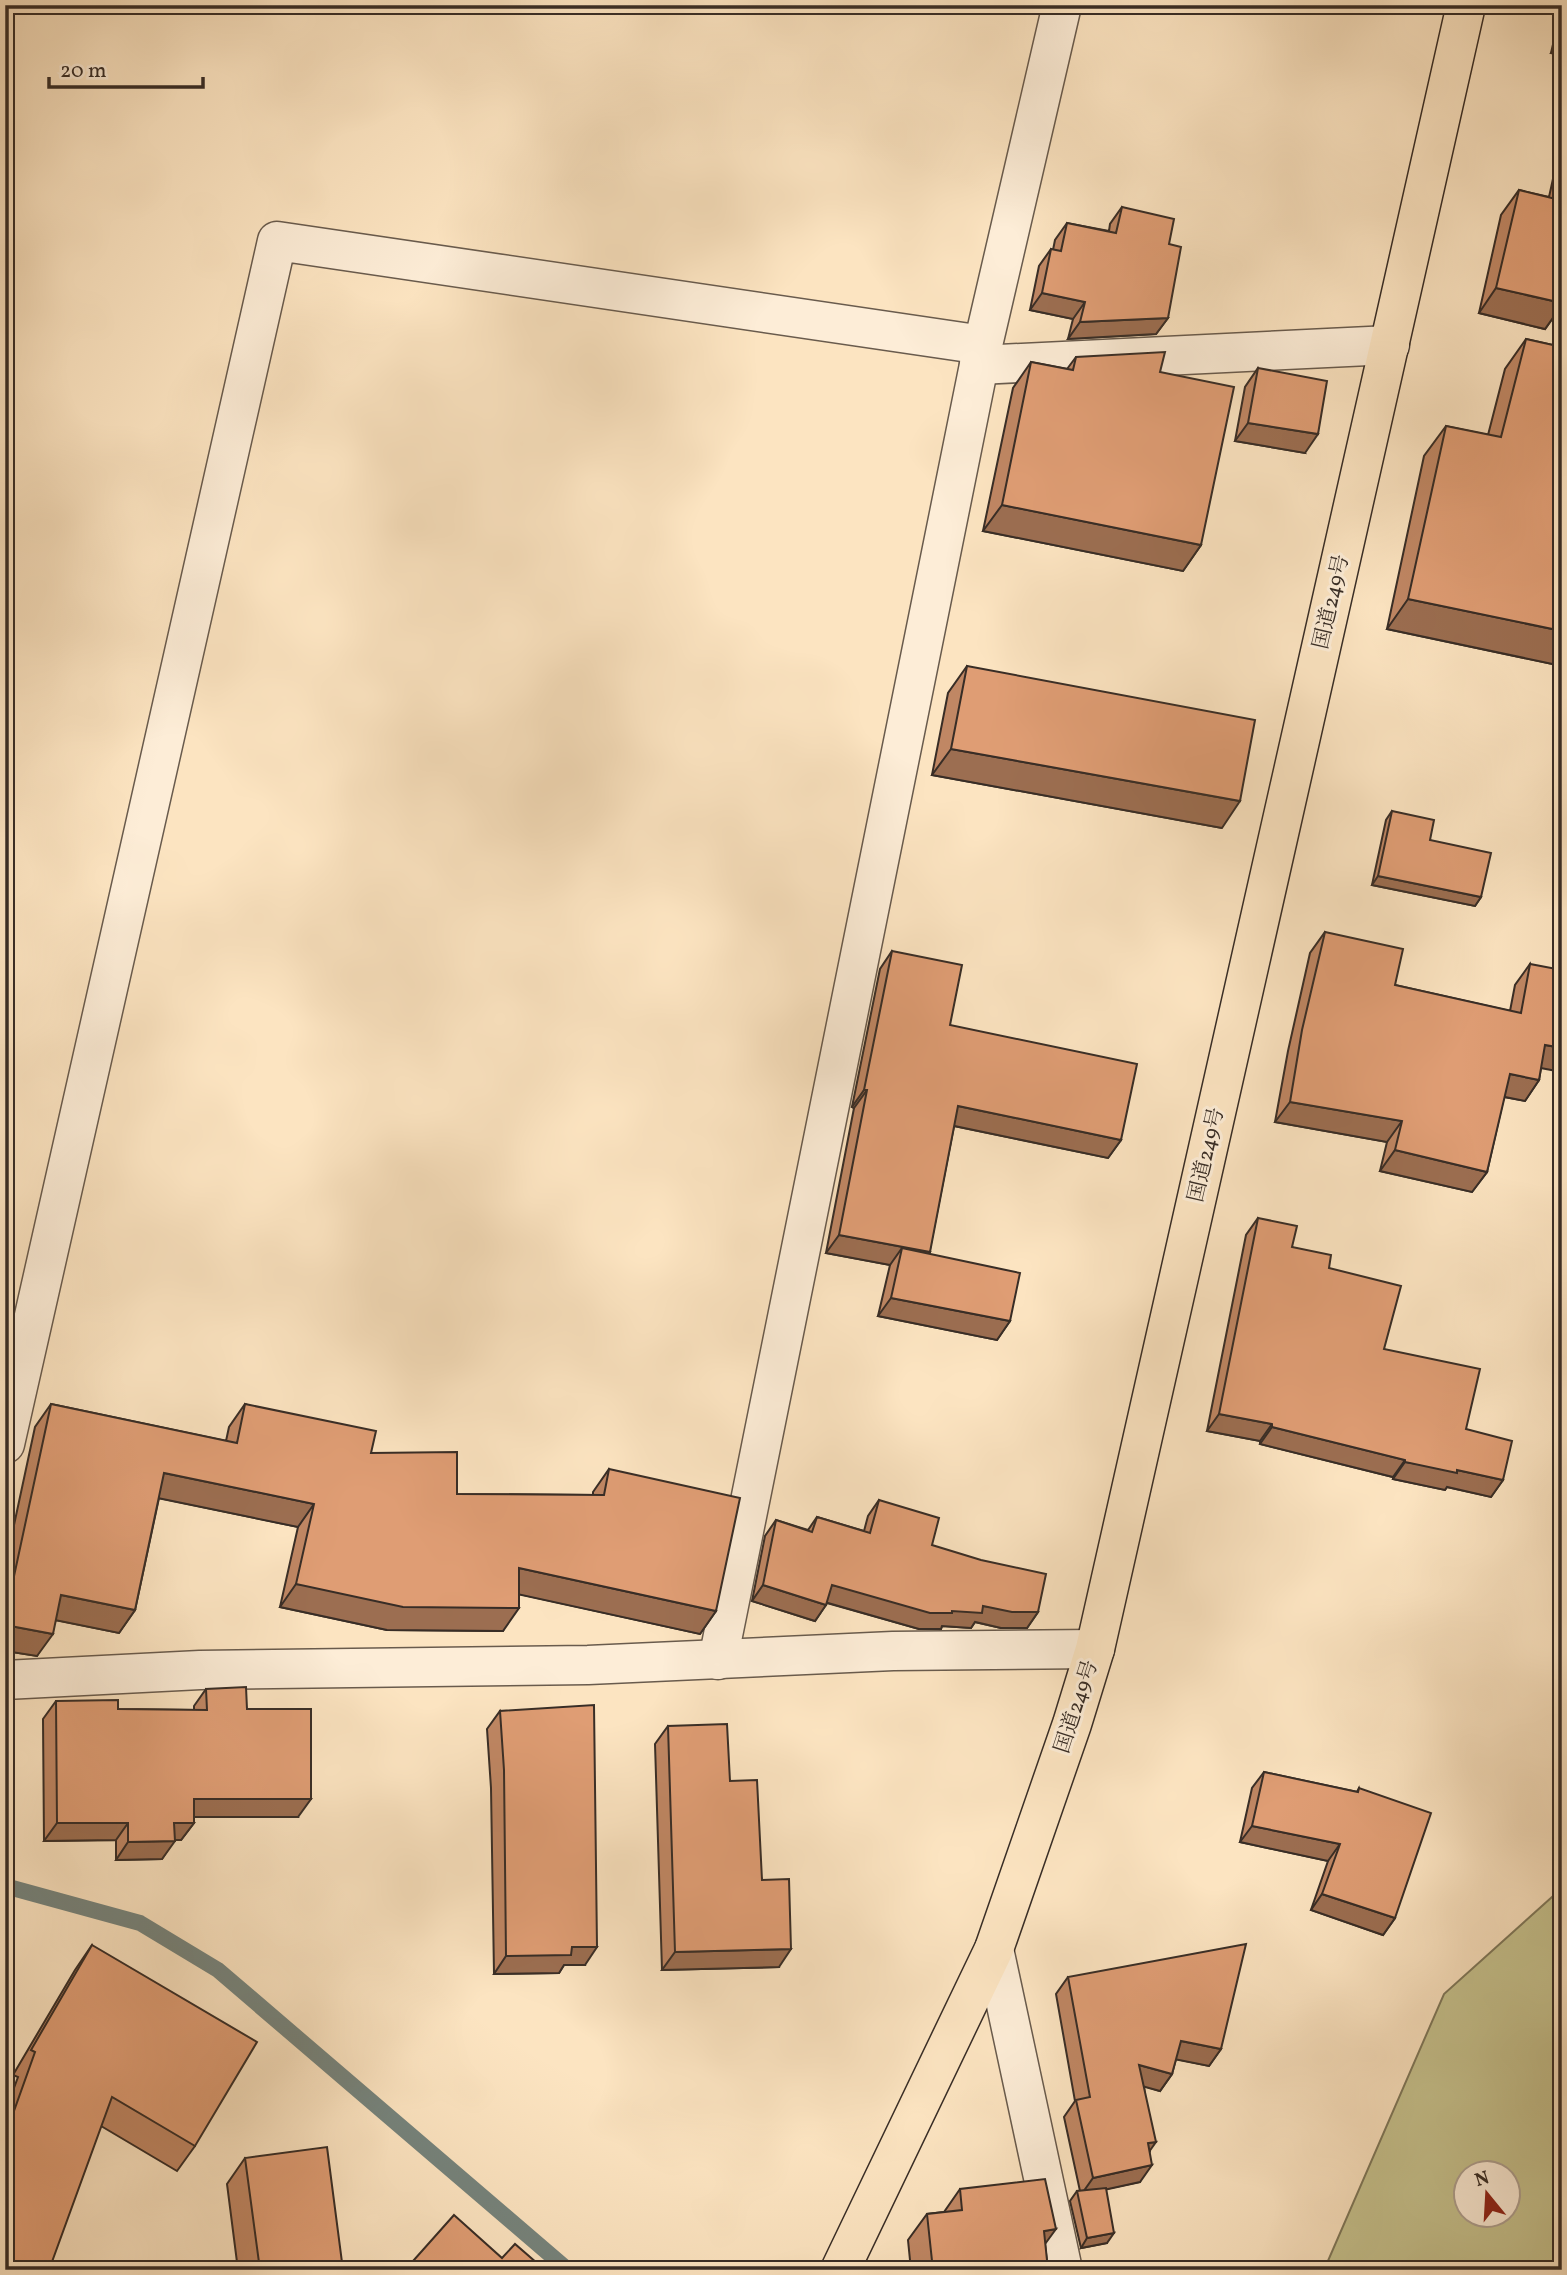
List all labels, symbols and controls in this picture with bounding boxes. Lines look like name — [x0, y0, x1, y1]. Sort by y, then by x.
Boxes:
scale bar — [49, 46, 203, 90]
text: 20 m — [60, 57, 106, 86]
street label: 国道249号 — [1307, 552, 1357, 652]
street label: 国道249号 — [1182, 1105, 1232, 1205]
street label: 国道249号 — [1048, 1657, 1106, 1757]
north arrow — [1452, 2160, 1522, 2230]
text: N — [1472, 2165, 1493, 2194]

